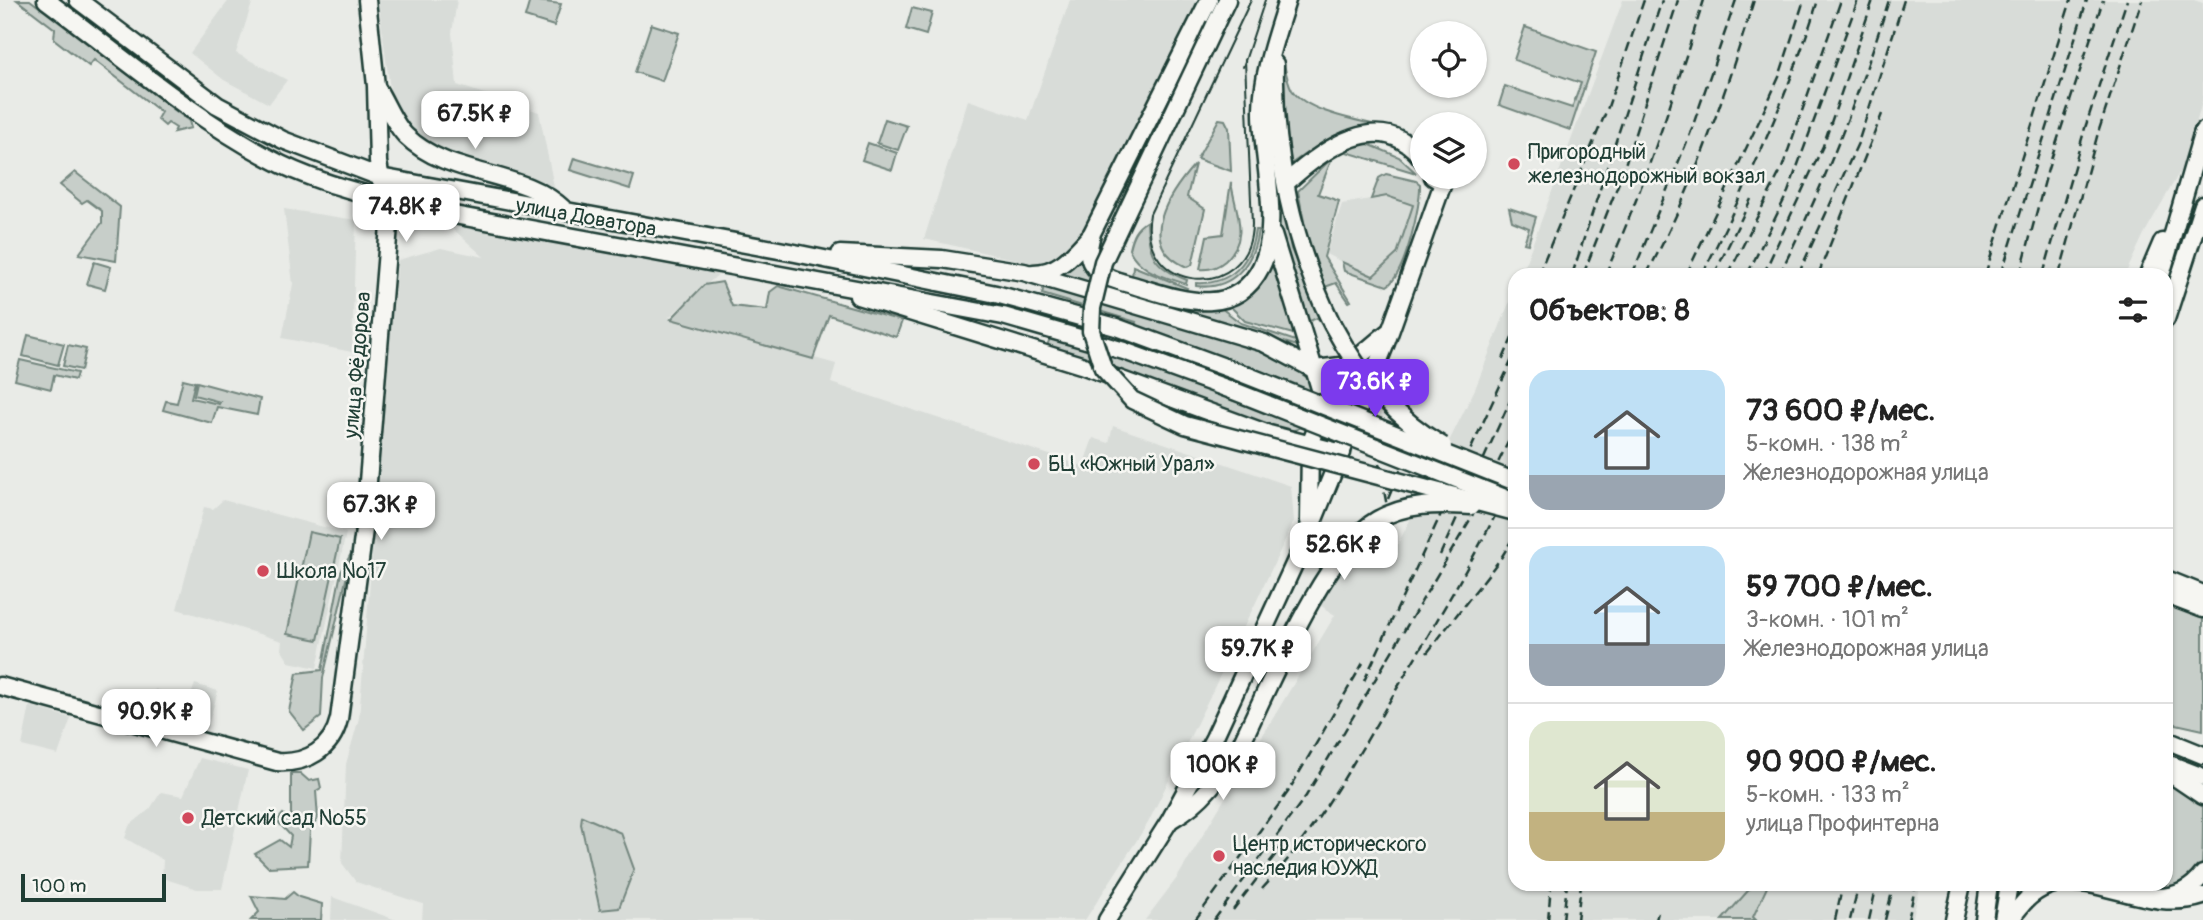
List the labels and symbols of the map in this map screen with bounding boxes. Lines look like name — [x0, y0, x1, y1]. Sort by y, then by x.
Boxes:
pin: 67.5K ₽ — [410, 92, 540, 151]
place label: Пригородный железнодорожный вокзал — [1528, 139, 1766, 190]
marker: Пригородный железнодорожный вокзал — [1506, 156, 1522, 172]
pin: 74.8K ₽ — [341, 184, 471, 244]
street label: улица Доватора — [513, 192, 658, 243]
street label: улица Фёдорова — [338, 290, 377, 441]
pin: 73.6K ₽ — [1310, 360, 1440, 419]
place label: БЦ «Южный Урал» — [1048, 451, 1215, 478]
marker: БЦ «Южный Урал» — [1026, 456, 1042, 472]
pin: 67.3K ₽ — [316, 482, 446, 542]
pin: 52.6K ₽ — [1279, 522, 1409, 582]
place label: Школа №17 — [277, 558, 386, 585]
marker: Школа №17 — [255, 563, 271, 579]
pin: 59.7K ₽ — [1193, 626, 1323, 686]
pin: 90.9K ₽ — [91, 690, 221, 749]
pin: 100K ₽ — [1166, 742, 1280, 802]
place label: Детский сад №55 — [201, 805, 367, 832]
marker: Детский сад №55 — [180, 810, 196, 826]
place label: Центр исторического наследия ЮУЖД — [1233, 831, 1427, 882]
marker: Центр исторического наследия ЮУЖД — [1211, 848, 1227, 864]
scale bar — [21, 871, 166, 903]

